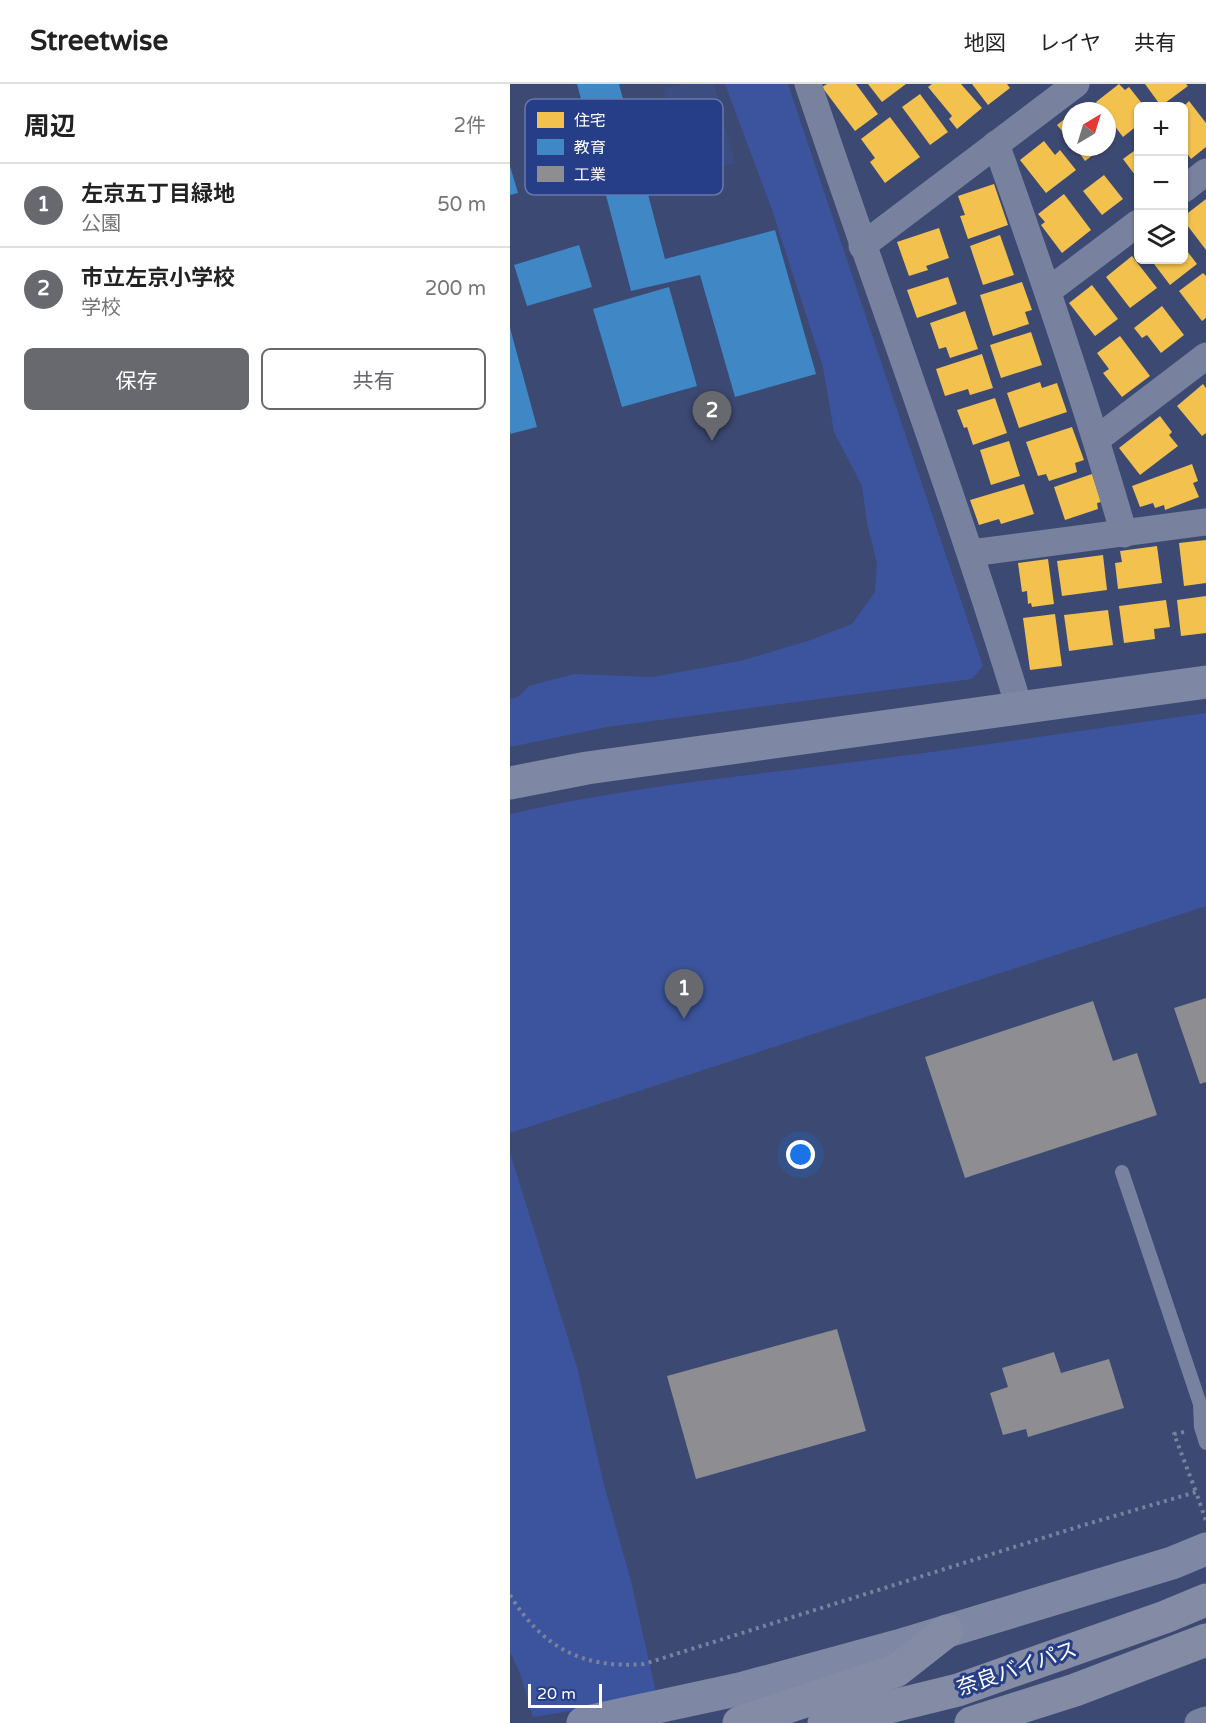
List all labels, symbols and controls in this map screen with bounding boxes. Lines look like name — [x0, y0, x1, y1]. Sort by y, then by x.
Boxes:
text: Streetwise — [30, 24, 168, 58]
text: 地図 — [964, 31, 1006, 56]
text: レイヤ — [1039, 31, 1101, 56]
text: 共有 — [1134, 31, 1176, 56]
legend — [525, 99, 723, 195]
north arrow — [1062, 102, 1116, 156]
map controls — [1134, 102, 1188, 264]
button: + — [1134, 102, 1188, 156]
text: 周辺 — [24, 111, 76, 142]
text: 住宅 — [574, 111, 606, 131]
text: 2件 — [453, 114, 486, 138]
text: 教育 — [574, 138, 606, 158]
button: − — [1134, 156, 1188, 210]
text: 工業 — [574, 165, 606, 185]
text: 左京五丁目緑地 — [81, 181, 235, 207]
text: 1 — [37, 193, 50, 217]
text: 50 m — [437, 193, 486, 217]
button: layers — [1134, 210, 1188, 264]
text: 公園 — [81, 212, 121, 236]
text: 市立左京小学校 — [81, 265, 235, 291]
text: 2 — [37, 277, 50, 301]
text: 200 m — [425, 277, 486, 301]
text: 学校 — [81, 296, 121, 320]
button: 保存 — [24, 348, 249, 410]
button: 共有 — [261, 348, 486, 410]
pin: 2 — [692, 392, 732, 441]
pin: 1 — [664, 970, 704, 1019]
your location — [786, 1140, 815, 1169]
street label: 奈良バイパス — [954, 1637, 1080, 1701]
scale bar — [528, 1681, 602, 1708]
text: 20 m — [537, 1684, 576, 1704]

